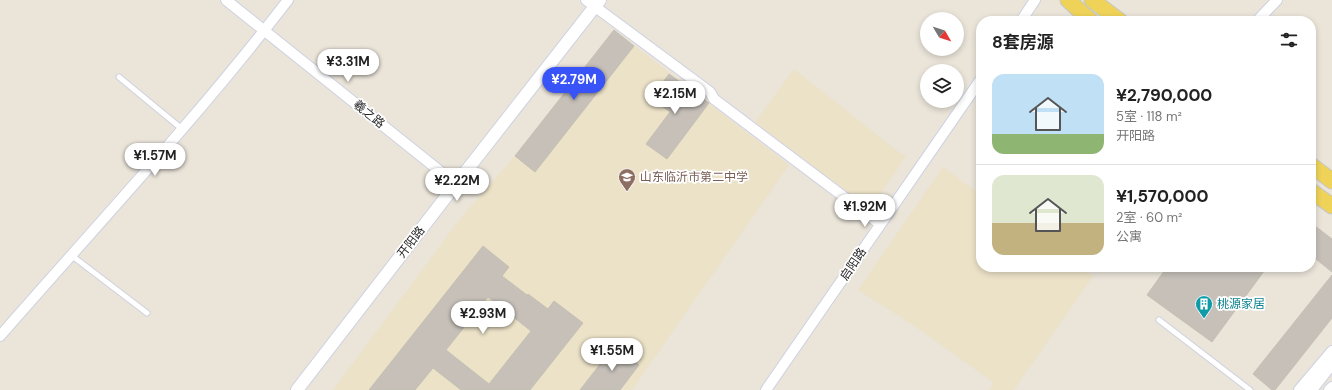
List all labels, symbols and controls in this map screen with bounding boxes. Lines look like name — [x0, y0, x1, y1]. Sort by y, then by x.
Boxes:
north arrow — [920, 12, 964, 56]
map controls — [920, 12, 964, 108]
icon: filters — [1278, 29, 1300, 51]
text: 8套房源 — [992, 31, 1054, 53]
pin: ¥3.31M — [315, 49, 381, 83]
text: ¥3.31M — [326, 53, 370, 70]
button: layers — [920, 64, 964, 108]
pin: ¥2.79M — [541, 67, 607, 101]
text: ¥2.79M — [551, 71, 597, 88]
pin: ¥2.15M — [642, 81, 708, 115]
text: ¥2,790,000 — [1116, 84, 1212, 106]
text: ¥2.15M — [653, 85, 697, 102]
icon: home — [1024, 90, 1072, 138]
street label: 羲之路 — [350, 96, 388, 132]
text: 5室 · 118 m² — [1116, 108, 1182, 125]
text: 开阳路 — [1116, 127, 1155, 144]
pin: ¥1.57M — [122, 143, 188, 177]
text: ¥1.57M — [134, 147, 176, 164]
school or university icon: 山东临沂市第二中学 — [617, 167, 637, 192]
pin: ¥2.22M — [424, 168, 490, 202]
place label: 山东临沂市第二中学 — [640, 169, 748, 185]
text: ¥2.22M — [434, 172, 480, 189]
text: ¥1,570,000 — [1116, 185, 1208, 207]
icon: home — [1024, 191, 1072, 239]
pin: ¥1.92M — [832, 194, 898, 228]
text: ¥1.92M — [843, 198, 887, 215]
text: 2室 · 60 m² — [1116, 209, 1182, 226]
street label: 开阳路 — [394, 223, 428, 261]
text: 公寓 — [1116, 228, 1142, 245]
street label: 启阳路 — [836, 245, 870, 283]
building icon: 桃源家居 — [1194, 294, 1214, 319]
place label: 桃源家居 — [1217, 296, 1265, 312]
pin: ¥2.93M — [450, 301, 516, 335]
text: ¥2.93M — [460, 305, 506, 322]
pin: ¥1.55M — [579, 338, 645, 372]
text: ¥1.55M — [590, 342, 634, 359]

